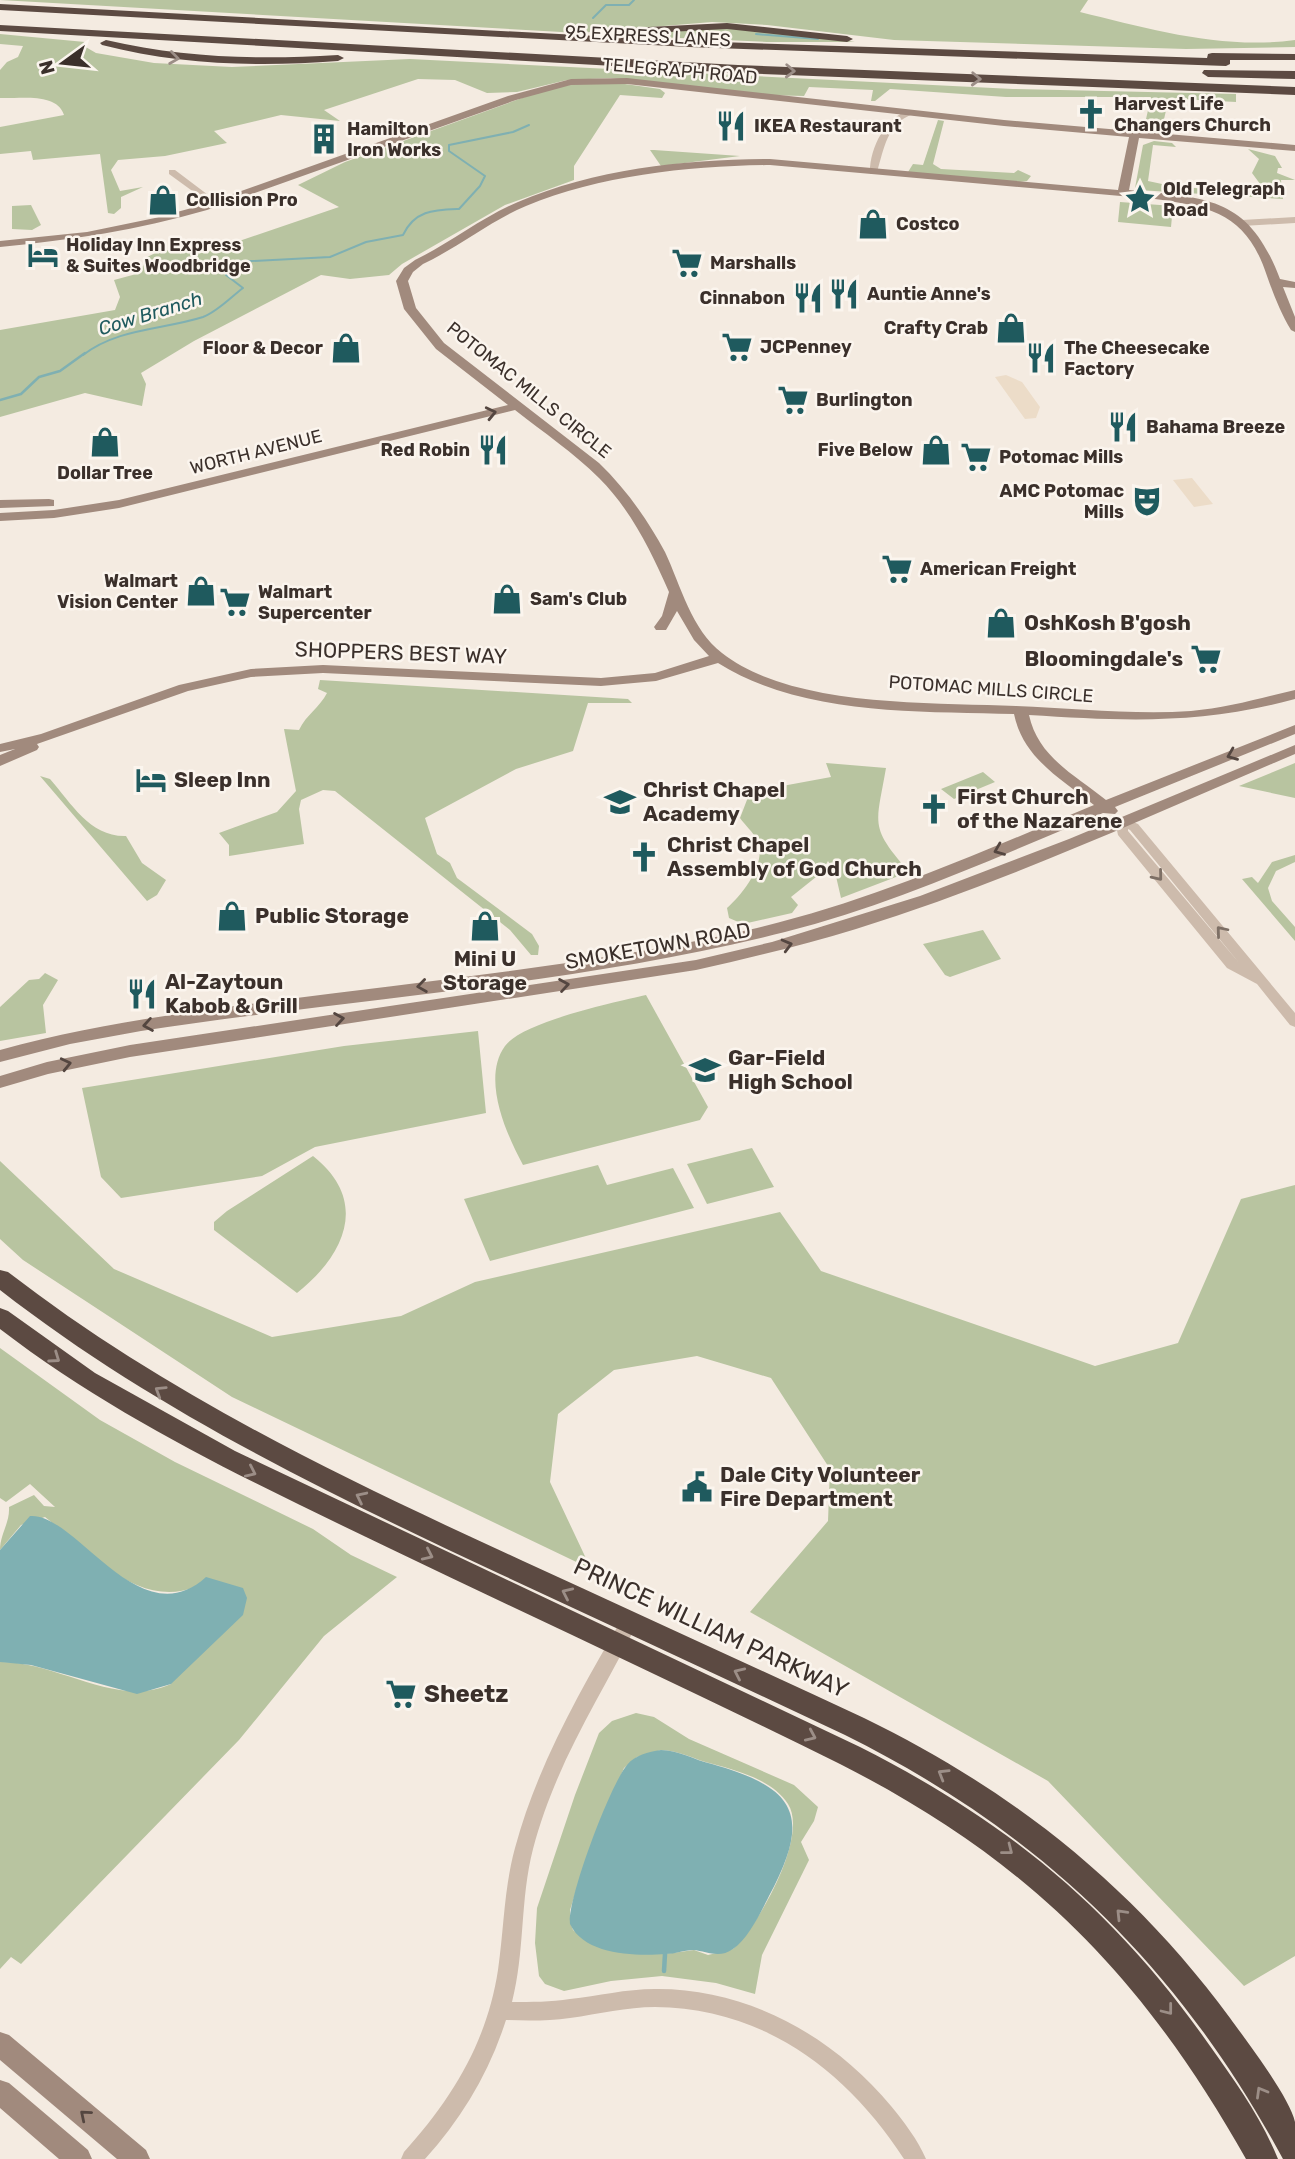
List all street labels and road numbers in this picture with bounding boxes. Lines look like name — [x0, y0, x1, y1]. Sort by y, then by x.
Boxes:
street label: 95 EXPRESS LANES — [565, 21, 731, 51]
street label: TELEGRAPH ROAD — [602, 53, 758, 89]
street label: POTOMAC MILLS CIRCLE — [442, 317, 616, 463]
street label: WORTH AVENUE — [188, 425, 324, 479]
street label: SHOPPERS BEST WAY — [294, 636, 508, 669]
street label: POTOMAC MILLS CIRCLE — [888, 671, 1094, 707]
street label: SMOKETOWN ROAD — [563, 917, 753, 974]
street label: PRINCE WILLIAM PARKWAY — [569, 1552, 853, 1704]

